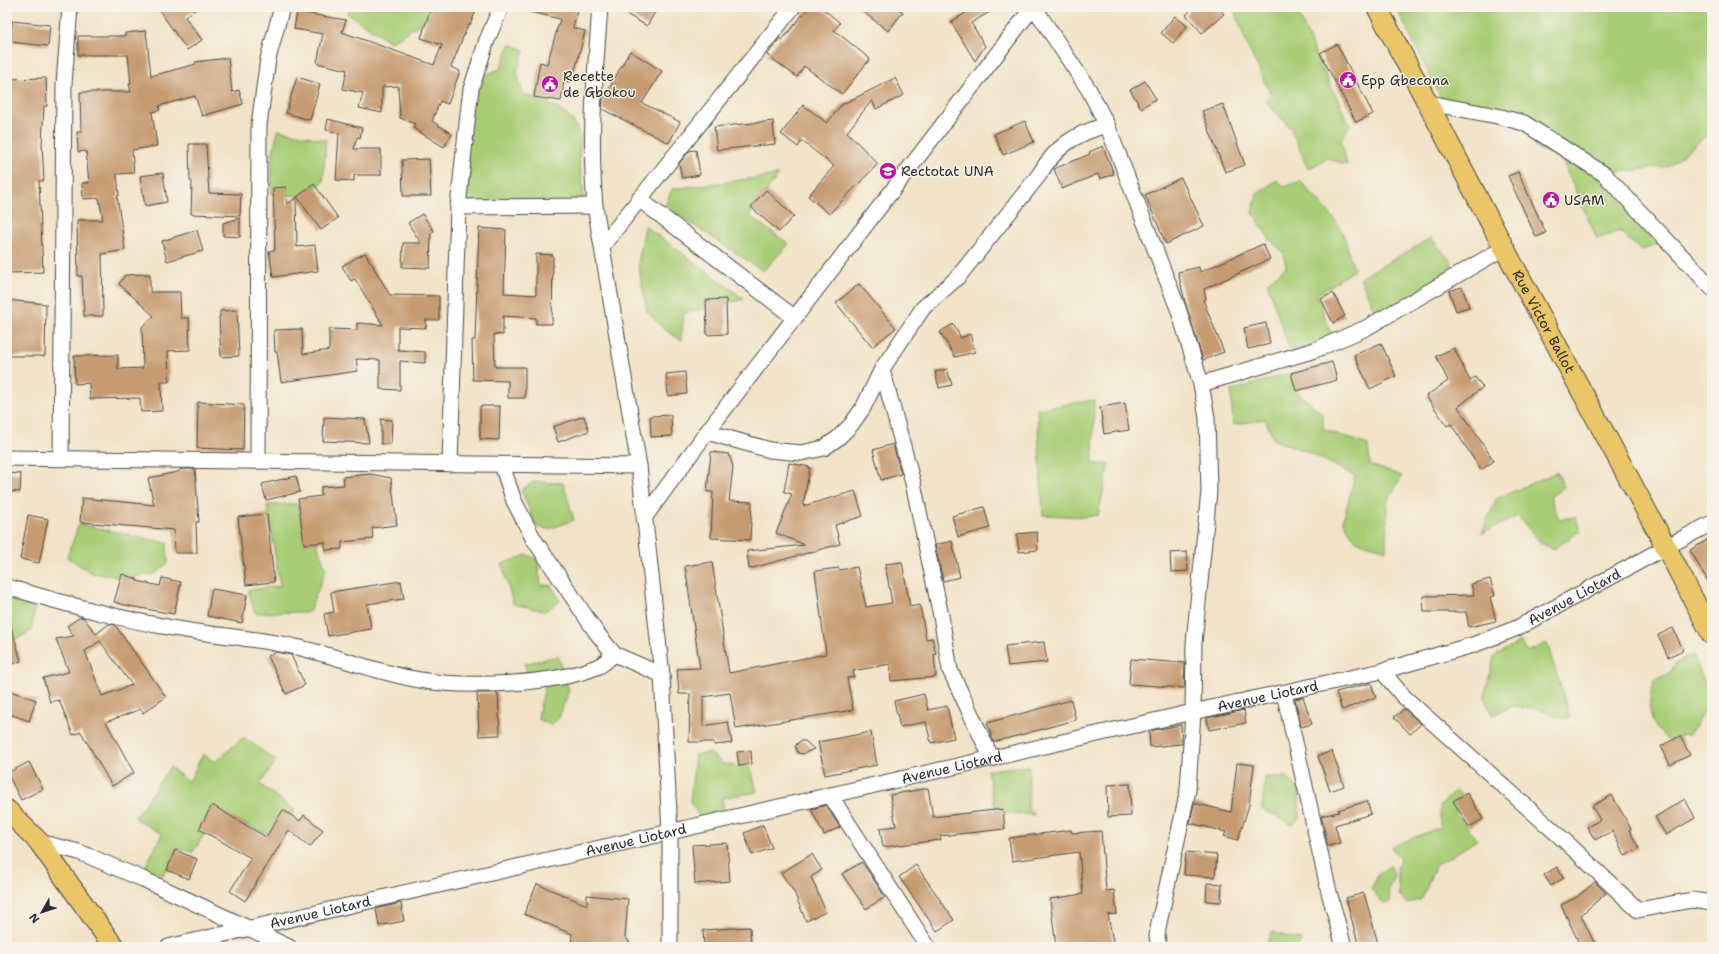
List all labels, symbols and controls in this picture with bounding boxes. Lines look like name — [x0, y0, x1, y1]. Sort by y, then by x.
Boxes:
place label: Recette de Gbokou — [563, 67, 636, 101]
public building icon: Epp Gbecona — [1338, 70, 1358, 90]
place label: Epp Gbecona — [1361, 71, 1449, 89]
public building icon: Recette de Gbokou — [540, 74, 560, 94]
school or university icon: Rectotat UNA — [878, 161, 898, 181]
place label: Rectotat UNA — [901, 162, 994, 180]
public building icon: USAM — [1541, 190, 1561, 210]
place label: USAM — [1564, 191, 1605, 209]
street label: Rue Victor Ballot — [1509, 267, 1579, 376]
street label: Avenue Liotard — [1525, 564, 1624, 629]
street label: Avenue Liotard — [1215, 676, 1320, 716]
street label: Avenue Liotard — [900, 747, 1004, 788]
street label: Avenue Liotard — [584, 819, 688, 860]
north arrow — [22, 892, 62, 932]
street label: Avenue Liotard — [268, 892, 372, 932]
text: N — [26, 910, 43, 926]

